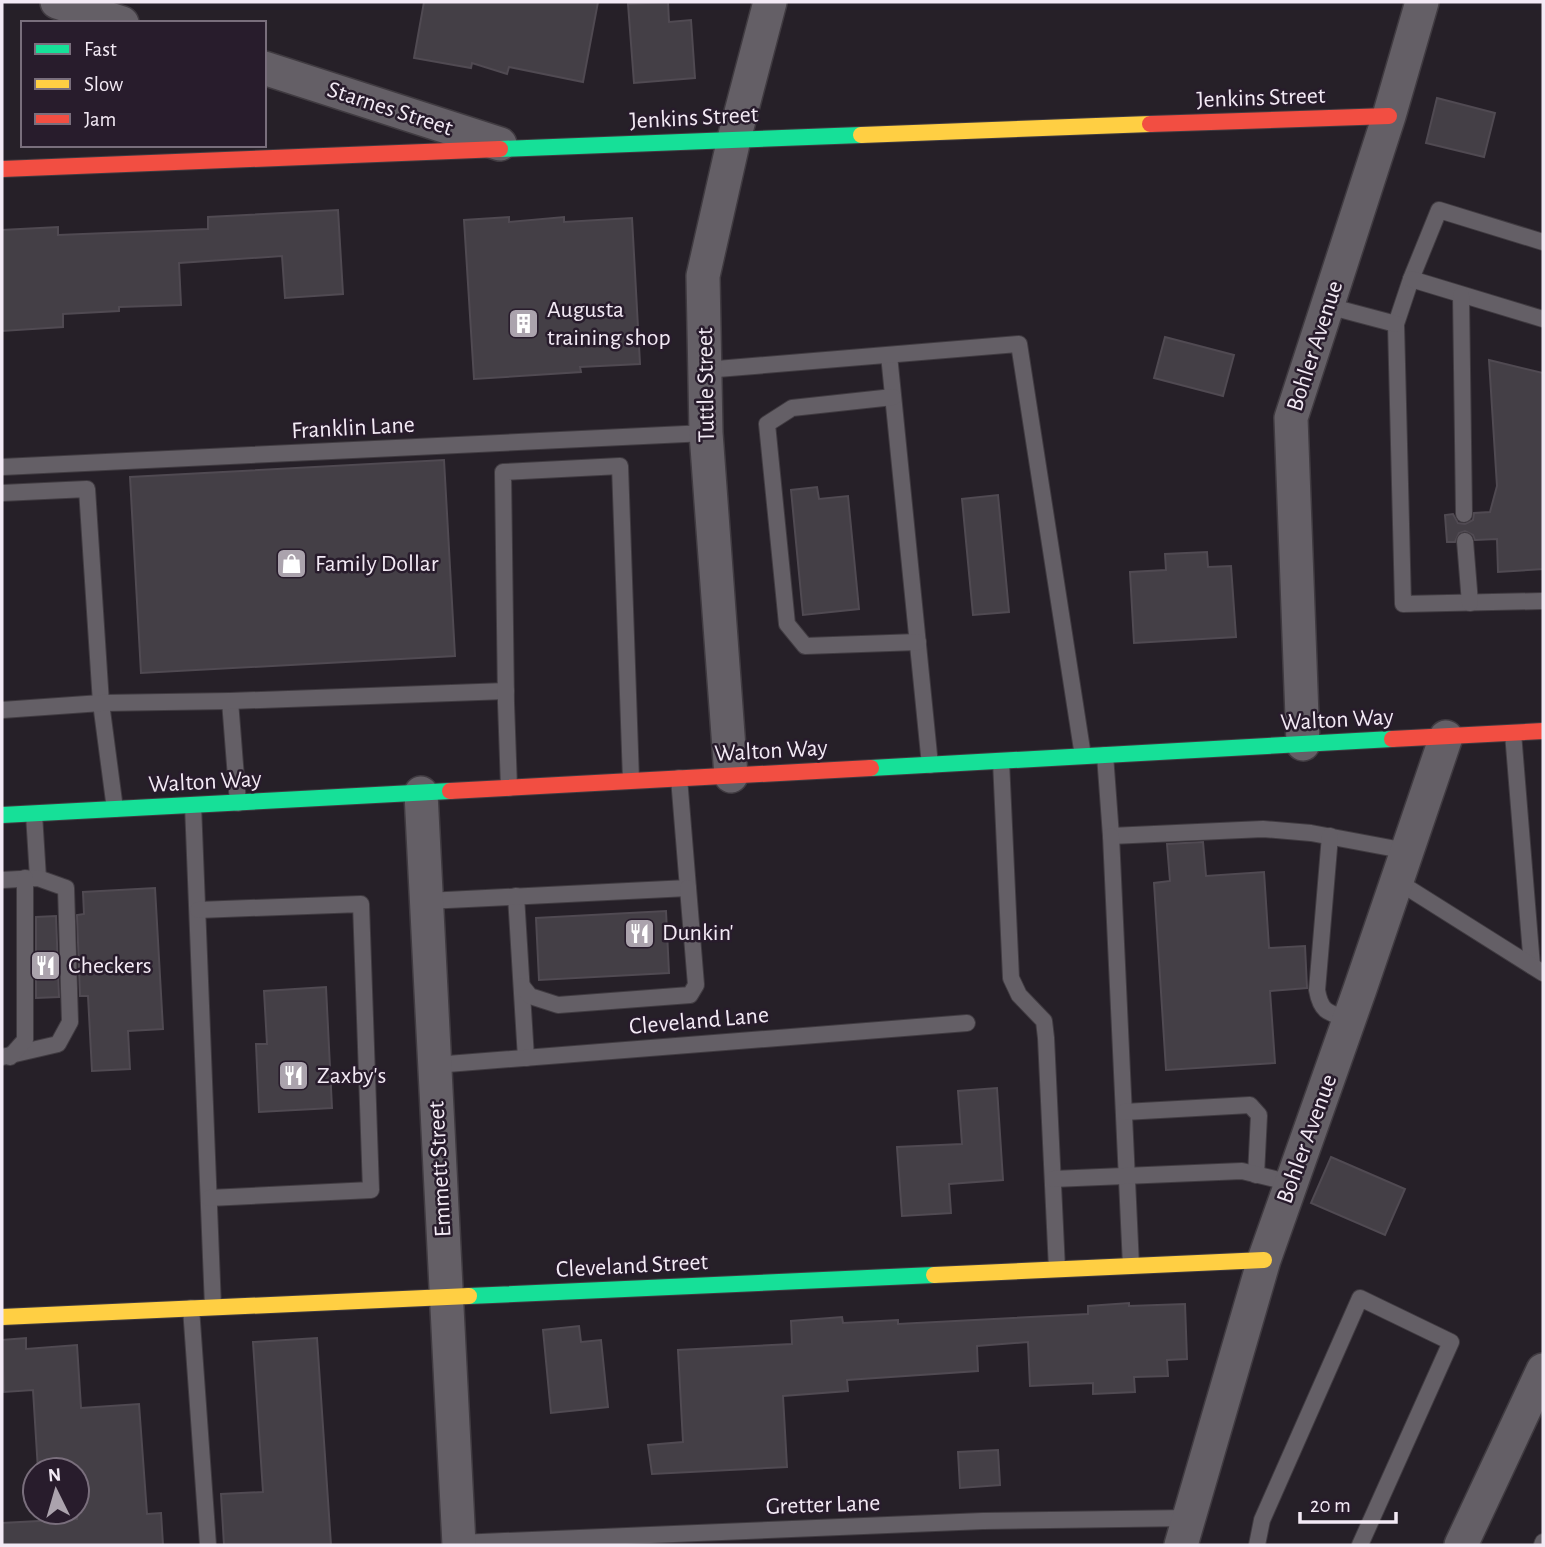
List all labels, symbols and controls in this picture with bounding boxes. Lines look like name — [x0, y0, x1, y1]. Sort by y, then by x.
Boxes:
legend — [21, 21, 266, 147]
text: Fast — [84, 39, 117, 60]
text: Slow — [84, 74, 123, 95]
street label: Starnes Street — [324, 77, 456, 141]
street label: Jenkins Street — [1196, 84, 1326, 112]
street label: Jenkins Street — [629, 103, 759, 133]
text: Jam — [84, 109, 116, 130]
street label: Bohler Avenue — [1283, 278, 1347, 414]
place label: Augusta training shop — [547, 298, 671, 350]
building icon: Augusta training shop — [507, 307, 541, 341]
street label: Tuttle Street — [693, 327, 719, 443]
street label: Franklin Lane — [291, 413, 415, 443]
shop icon: Family Dollar — [275, 547, 309, 581]
place label: Family Dollar — [315, 552, 439, 576]
street label: Walton Way — [1280, 705, 1394, 735]
street label: Walton Way — [714, 736, 828, 766]
street label: Walton Way — [148, 767, 262, 797]
restaurant icon: Dunkin' — [622, 916, 656, 950]
place label: Dunkin' — [662, 921, 733, 945]
restaurant icon: Checkers — [28, 949, 62, 983]
place label: Checkers — [68, 954, 152, 978]
street label: Cleveland Lane — [628, 1003, 770, 1039]
restaurant icon: Zaxby's — [277, 1059, 311, 1093]
place label: Zaxby's — [317, 1064, 386, 1088]
street label: Bohler Avenue — [1273, 1071, 1341, 1207]
street label: Emmett Street — [424, 1100, 456, 1238]
street label: Cleveland Street — [555, 1250, 709, 1282]
north arrow — [21, 1456, 91, 1526]
text: N — [47, 1466, 62, 1486]
scale bar — [1300, 1480, 1396, 1524]
street label: Gretter Lane — [765, 1491, 881, 1519]
text: 20 m — [1310, 1495, 1351, 1516]

